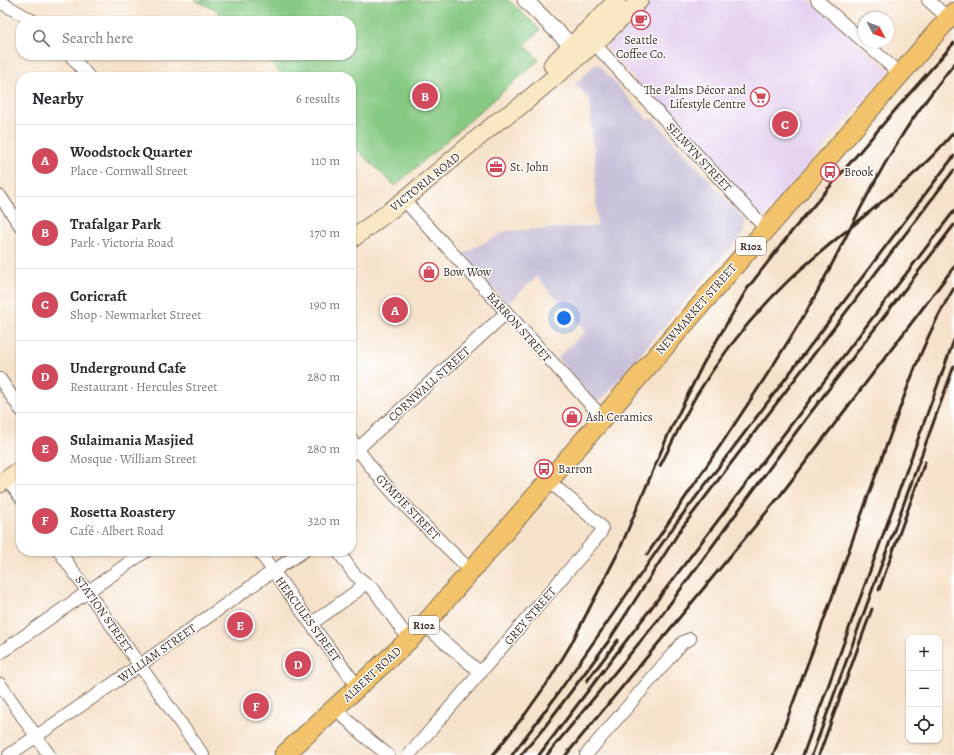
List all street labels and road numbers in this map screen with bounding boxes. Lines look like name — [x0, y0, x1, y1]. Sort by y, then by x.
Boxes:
street label: SELWYN STREET — [663, 119, 736, 195]
street label: VICTORIA ROAD — [386, 149, 463, 216]
road number: R102 — [736, 237, 766, 255]
street label: NEWMARKET STREET — [652, 260, 740, 358]
street label: BARRON STREET — [483, 289, 555, 366]
street label: CORNWALL STREET — [385, 343, 474, 425]
street label: GYMPIE STREET — [372, 471, 444, 544]
street label: STATION STREET — [71, 572, 137, 656]
street label: HERCULES STREET — [272, 573, 345, 665]
street label: GREY STREET — [500, 583, 560, 648]
road number: R102 — [409, 616, 439, 634]
street label: WILLIAM STREET — [114, 620, 200, 686]
street label: ALBERT ROAD — [339, 643, 405, 706]

